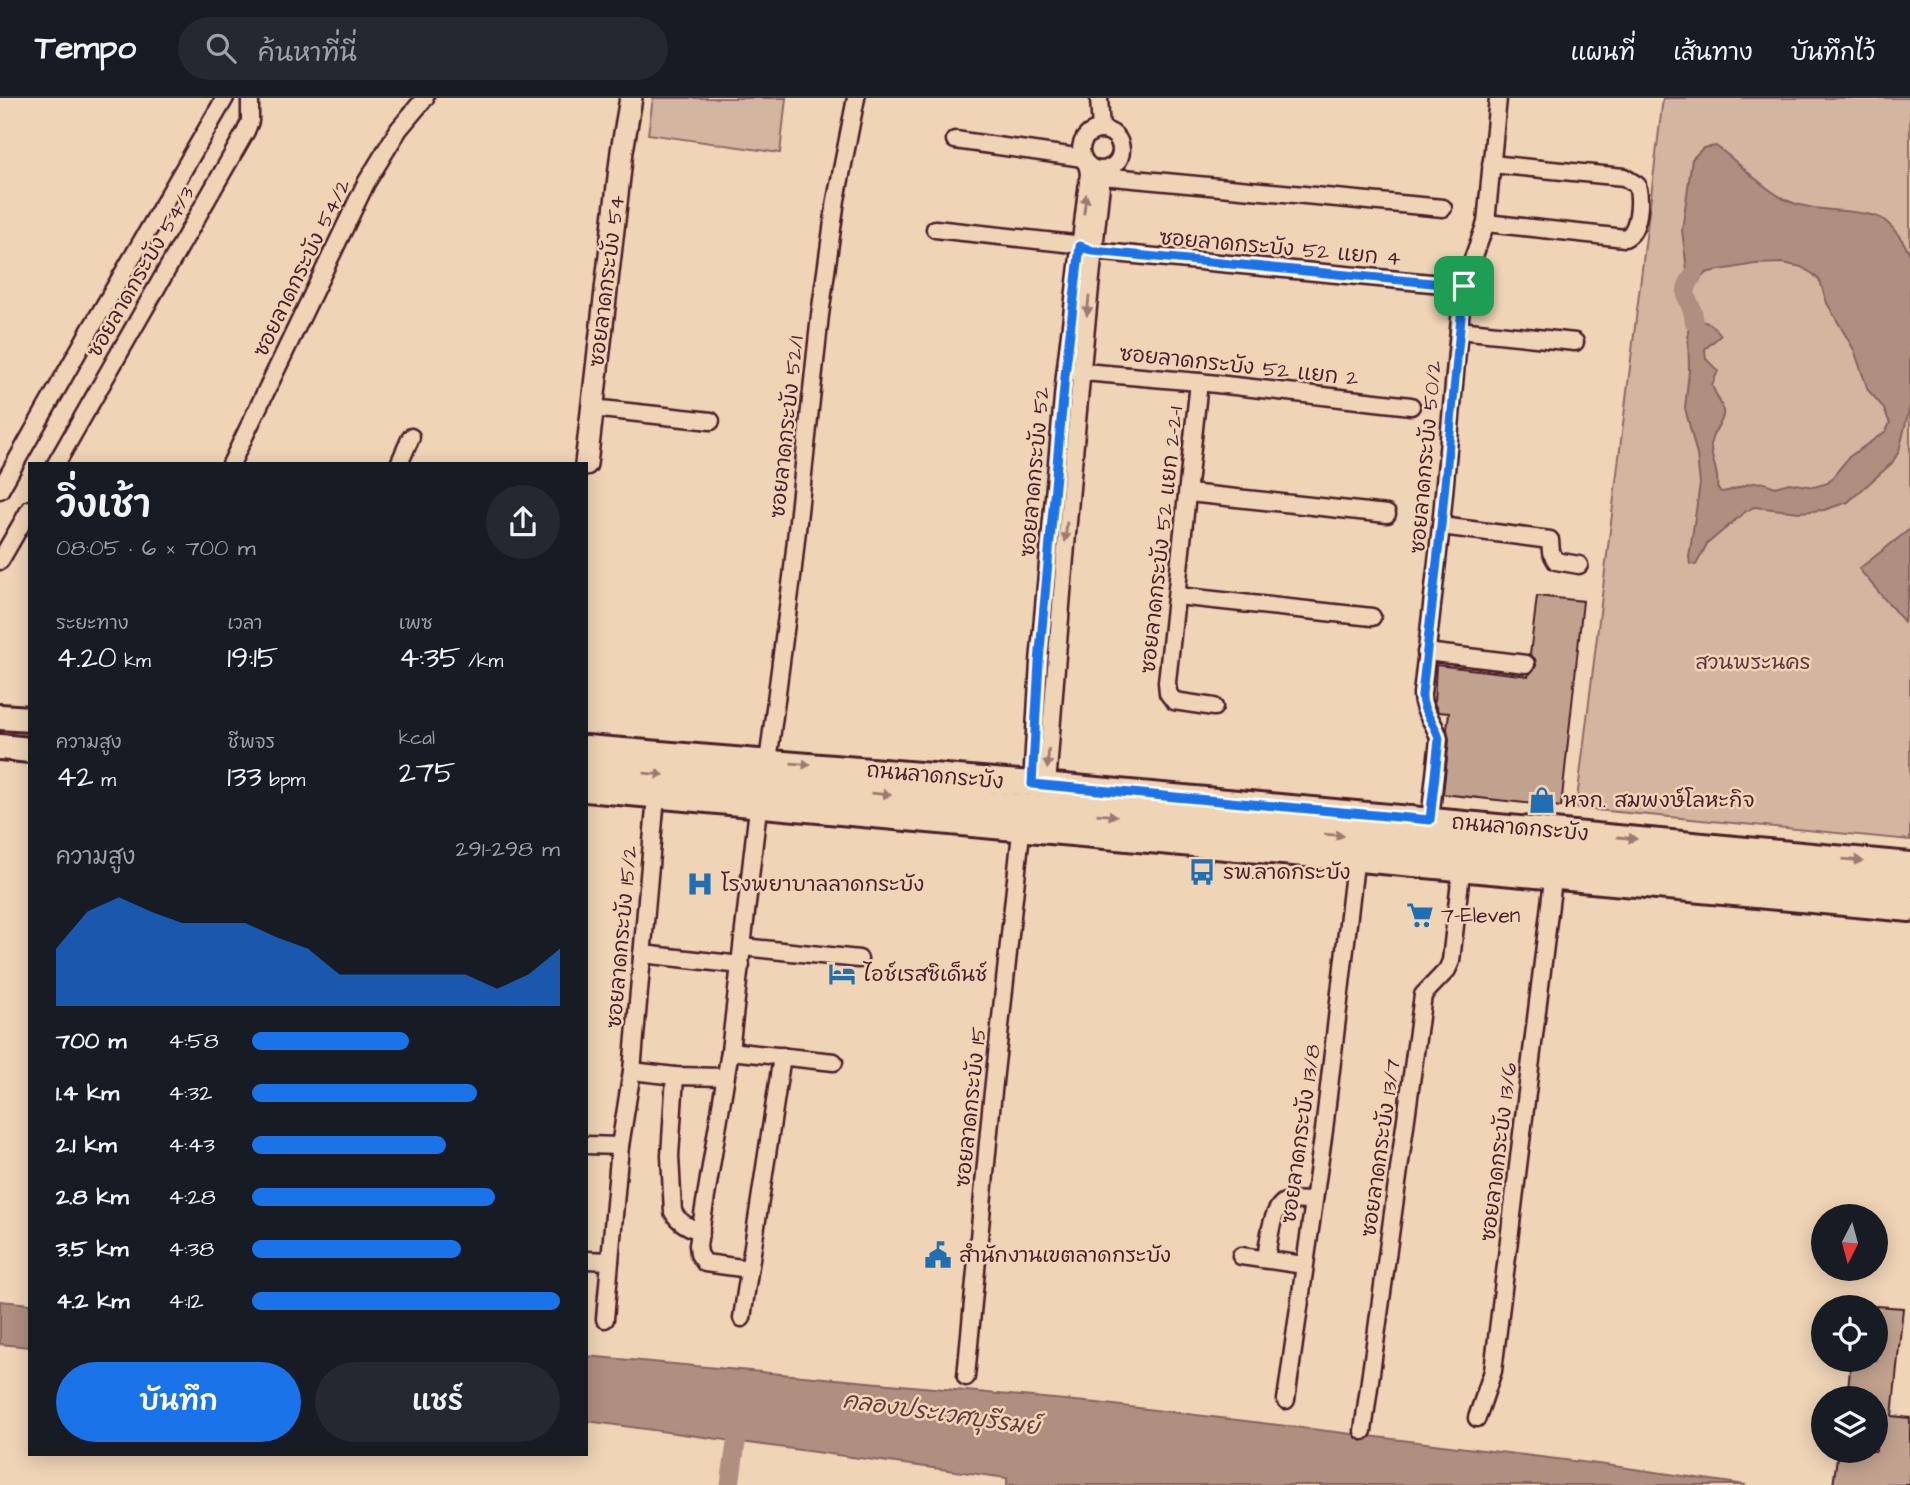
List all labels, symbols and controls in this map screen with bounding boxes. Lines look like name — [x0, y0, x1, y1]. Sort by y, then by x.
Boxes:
search box — [178, 17, 668, 80]
text: Tempo — [35, 25, 136, 71]
icon: search — [202, 29, 240, 67]
text: ค้นหาที่นี่ — [258, 35, 357, 71]
text: แผนที่ — [1570, 36, 1635, 70]
text: เส้นทาง — [1673, 36, 1753, 70]
text: บันทึกไว้ — [1791, 36, 1875, 70]
street label: ซอยลาดกระบัง 54/2 — [246, 174, 358, 362]
street label: ซอยลาดกระบัง 54/3 — [80, 181, 202, 363]
street label: ซอยลาดกระบัง 54 — [582, 193, 632, 369]
one-way arrow — [1080, 193, 1091, 215]
street label: ซอยลาดกระบัง 52 แยก 4 — [1158, 223, 1402, 273]
pin — [1434, 256, 1494, 316]
icon: arrive — [1445, 267, 1483, 305]
one-way arrow — [1082, 295, 1093, 317]
street label: ซอยลาดกระบัง 52/1 — [763, 334, 811, 519]
street label: ซอยลาดกระบัง 52 แยก 2 — [1118, 339, 1360, 393]
street label: ซอยลาดกระบัง 50/2 — [1403, 359, 1449, 555]
street label: ซอยลาดกระบัง 52 — [1013, 386, 1057, 558]
street label: ซอยลาดกระบัง 52 แยก 2-2-1 — [1134, 405, 1190, 675]
text: วิ่งเช้า — [56, 480, 151, 532]
button: share — [486, 485, 560, 559]
one-way arrow — [1060, 521, 1071, 543]
text: 08:05 · 6 × 700 m — [56, 532, 256, 564]
text: ระยะทาง — [56, 610, 129, 637]
text: เวลา — [227, 610, 262, 637]
text: เพซ — [399, 610, 433, 637]
text: 4.20 — [56, 637, 117, 679]
text: 19:15 — [227, 637, 278, 679]
text: 4:35 — [399, 637, 461, 679]
text: km — [117, 648, 151, 675]
text: /km — [461, 648, 503, 675]
park label: สวนพระนคร — [1695, 648, 1811, 677]
text: kcal — [399, 725, 435, 752]
text: ความสูง — [56, 729, 122, 756]
text: ชีพจร — [227, 729, 275, 756]
one-way arrow — [1043, 748, 1054, 770]
text: 275 — [399, 752, 456, 794]
text: 42 — [56, 756, 94, 798]
text: 133 — [227, 756, 262, 798]
street label: ถนนลาดกระบัง — [865, 756, 1005, 796]
one-way arrow — [790, 759, 812, 770]
text: m — [94, 767, 116, 794]
text: bpm — [262, 767, 305, 794]
one-way arrow — [643, 769, 665, 780]
shop icon: หจก. สมพงษ์โลหะกิจ — [1527, 785, 1557, 815]
place label: หจก. สมพงษ์โลหะกิจ — [1563, 786, 1755, 815]
one-way arrow — [870, 789, 892, 800]
street label: ถนนลาดกระบัง — [1450, 808, 1590, 848]
one-way arrow — [1097, 810, 1119, 821]
one-way arrow — [1323, 830, 1345, 841]
text: 291–298 m — [455, 833, 560, 865]
one-way arrow — [1616, 833, 1638, 844]
text: ความสูง — [56, 841, 135, 873]
street label: ซอยลาดกระบัง 15/2 — [600, 845, 644, 1029]
one-way arrow — [1843, 855, 1865, 866]
bus stop icon: รพ.ลาดกระบัง — [1187, 857, 1217, 887]
place label: รพ.ลาดกระบัง — [1223, 858, 1351, 887]
hospital icon: โรงพยาบาลลาดกระบัง — [685, 869, 715, 899]
place label: โรงพยาบาลลาดกระบัง — [721, 870, 924, 899]
supermarket icon: 7-Eleven — [1405, 900, 1435, 930]
place label: 7-Eleven — [1441, 901, 1520, 930]
hotel icon: ไอช์เรสซิเด็นช์ — [827, 959, 857, 989]
place label: ไอช์เรสซิเด็นช์ — [862, 960, 987, 989]
text: 700 m — [56, 1025, 126, 1057]
text: 4:58 — [168, 1025, 219, 1057]
street label: ซอยลาดกระบัง 15 — [948, 1025, 994, 1189]
street label: ซอยลาดกระบัง 13/8 — [1274, 1042, 1328, 1225]
street label: ซอยลาดกระบัง 13/7 — [1354, 1057, 1408, 1239]
street label: ซอยลาดกระบัง 13/6 — [1474, 1061, 1524, 1243]
text: 1.4 km — [56, 1077, 119, 1109]
text: 4:32 — [168, 1077, 212, 1109]
text: 2.1 km — [56, 1129, 117, 1161]
text: 4:43 — [168, 1129, 215, 1161]
text: 2.8 km — [56, 1181, 129, 1213]
text: 4:28 — [168, 1181, 216, 1213]
north arrow — [1811, 1204, 1888, 1281]
map controls — [1811, 1204, 1888, 1463]
text: 3.5 km — [56, 1233, 128, 1265]
text: 4:38 — [168, 1233, 214, 1265]
public building icon: สำนักงานเขตลาดกระบัง — [923, 1240, 953, 1270]
place label: สำนักงานเขตลาดกระบัง — [959, 1241, 1171, 1270]
text: 4.2 km — [56, 1285, 129, 1317]
text: 4:12 — [168, 1285, 204, 1317]
button: locate — [1811, 1295, 1888, 1372]
button: บันทึก — [56, 1362, 301, 1442]
button: แชร์ — [315, 1362, 560, 1442]
water label: คลองประเวศบุรีรมย์ — [841, 1384, 1046, 1444]
button: layers — [1811, 1386, 1888, 1463]

